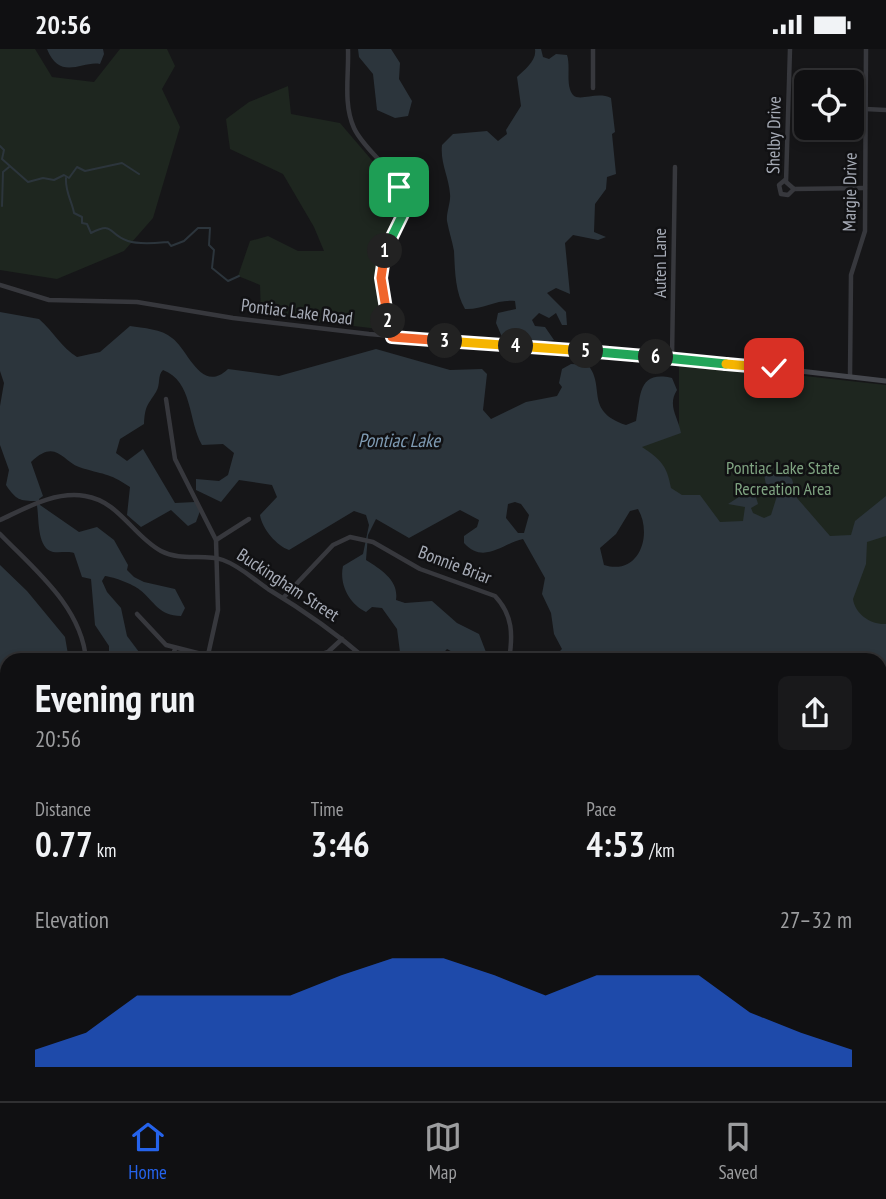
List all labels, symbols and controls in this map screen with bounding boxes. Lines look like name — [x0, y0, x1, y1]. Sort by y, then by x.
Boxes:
text: 20:56 — [35, 8, 91, 41]
map controls — [794, 70, 864, 140]
button: locate — [794, 70, 864, 140]
street label: Shelby Drive — [761, 96, 786, 174]
street label: Margie Drive — [837, 152, 862, 232]
pin — [369, 157, 429, 217]
icon: arrive — [380, 168, 418, 206]
street label: Auten Lane — [648, 228, 671, 298]
pin: 1 — [368, 233, 402, 269]
text: 1 — [380, 238, 389, 262]
street label: Pontiac Lake Road — [240, 293, 354, 330]
pin: 2 — [370, 303, 406, 339]
text: 2 — [383, 308, 392, 332]
pin: 3 — [428, 323, 462, 359]
text: 3 — [440, 328, 449, 352]
pin: 4 — [498, 329, 534, 363]
text: 4 — [511, 333, 520, 357]
pin: 5 — [568, 333, 604, 369]
text: 5 — [581, 338, 590, 362]
pin — [744, 338, 804, 398]
pin: 6 — [638, 339, 674, 375]
text: 6 — [651, 344, 660, 368]
icon: check — [755, 349, 793, 387]
water label: Pontiac Lake — [358, 428, 441, 452]
park label: Pontiac Lake State Recreation Area — [726, 456, 840, 500]
street label: Bonnie Briar — [415, 540, 495, 589]
street label: Buckingham Street — [233, 543, 344, 626]
text: Evening run — [35, 673, 195, 722]
button: share — [778, 676, 852, 750]
text: 20:56 — [35, 724, 81, 753]
text: Distance — [35, 797, 91, 821]
text: Time — [311, 797, 344, 821]
text: Pace — [586, 797, 616, 821]
text: 0.77 — [35, 821, 93, 867]
text: 3:46 — [311, 821, 370, 867]
text: 4:53 — [586, 821, 645, 867]
text: km — [93, 838, 116, 862]
text: /km — [645, 838, 675, 862]
text: Elevation — [35, 905, 109, 934]
text: 27–32 m — [780, 905, 852, 934]
tab: Home — [128, 1118, 167, 1184]
tab: Map — [424, 1118, 462, 1184]
tab: Saved — [718, 1118, 758, 1184]

